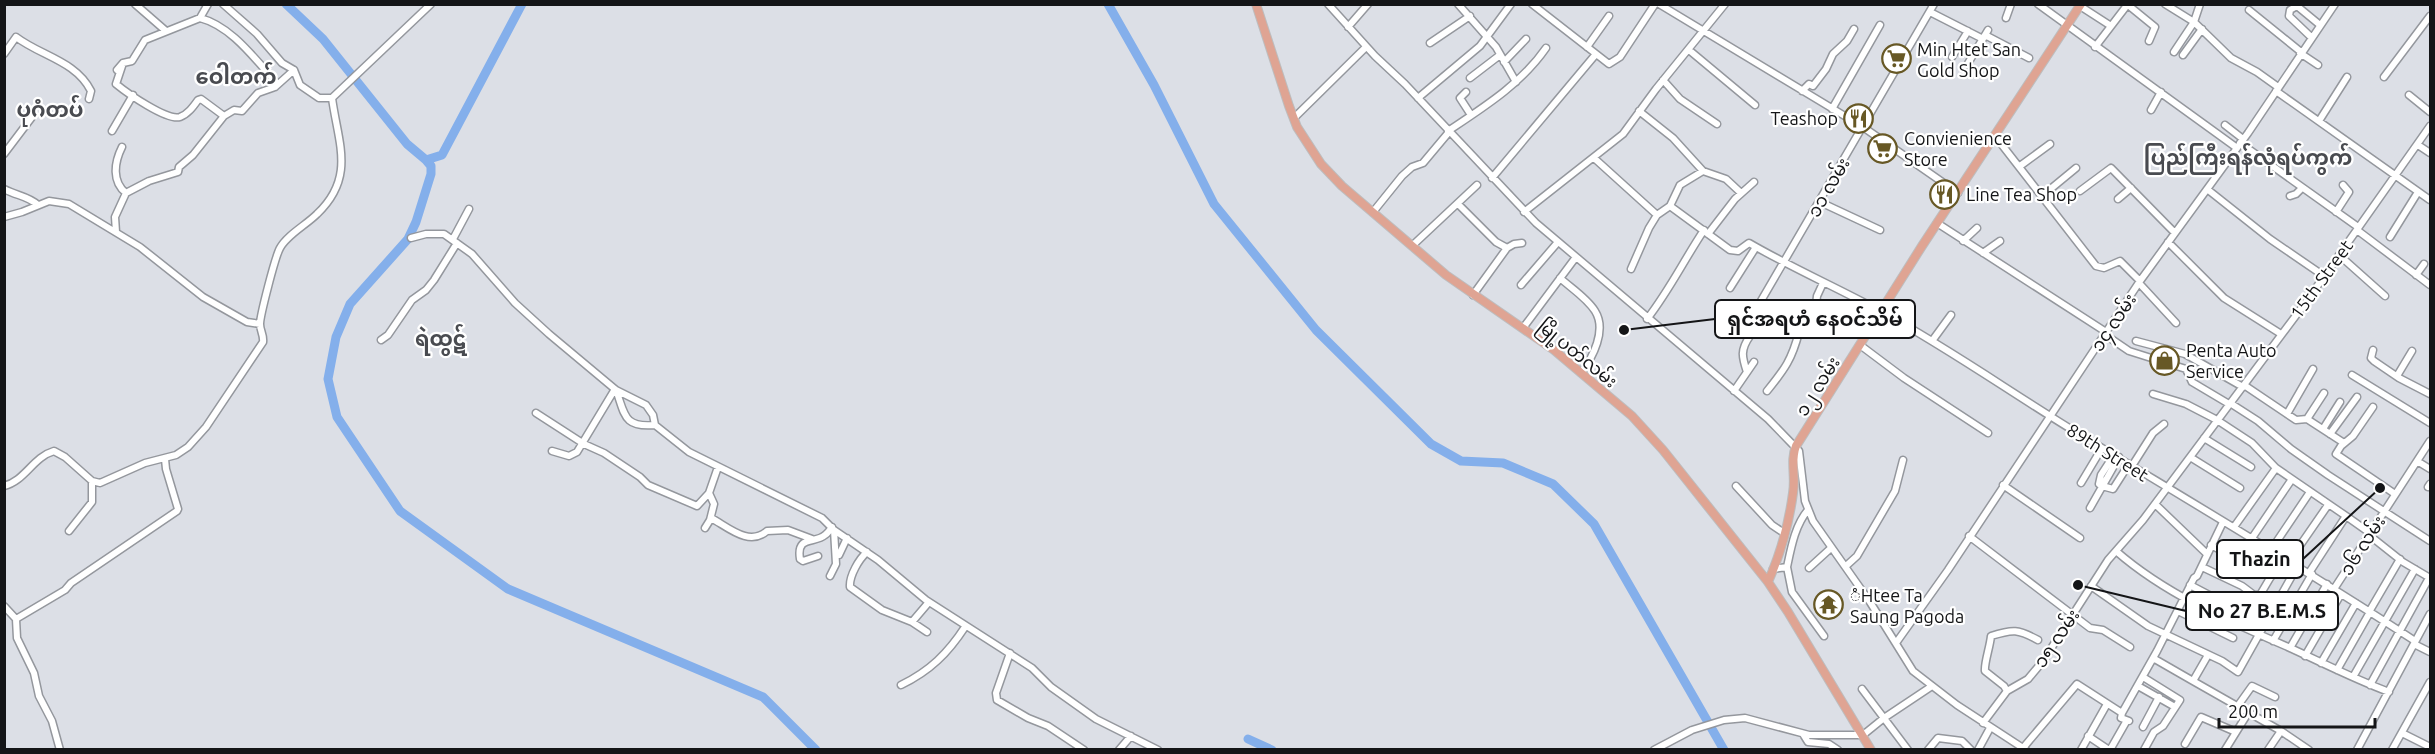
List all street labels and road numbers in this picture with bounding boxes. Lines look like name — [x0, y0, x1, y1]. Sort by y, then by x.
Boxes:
street label: ၁၁ လမ်း — [1801, 153, 1853, 220]
street label: 15th Street — [2286, 236, 2356, 322]
street label: ၁၄ လမ်း — [2085, 288, 2144, 358]
street label: မြို့ပတ်လမ်း — [1531, 313, 1623, 396]
street label: ၁၂ လမ်း — [1789, 352, 1848, 423]
street label: 89th Street — [2064, 419, 2152, 485]
street label: ၁၆ လမ်း — [2334, 510, 2389, 579]
street label: ၁၅ လမ်း — [2028, 604, 2088, 674]

